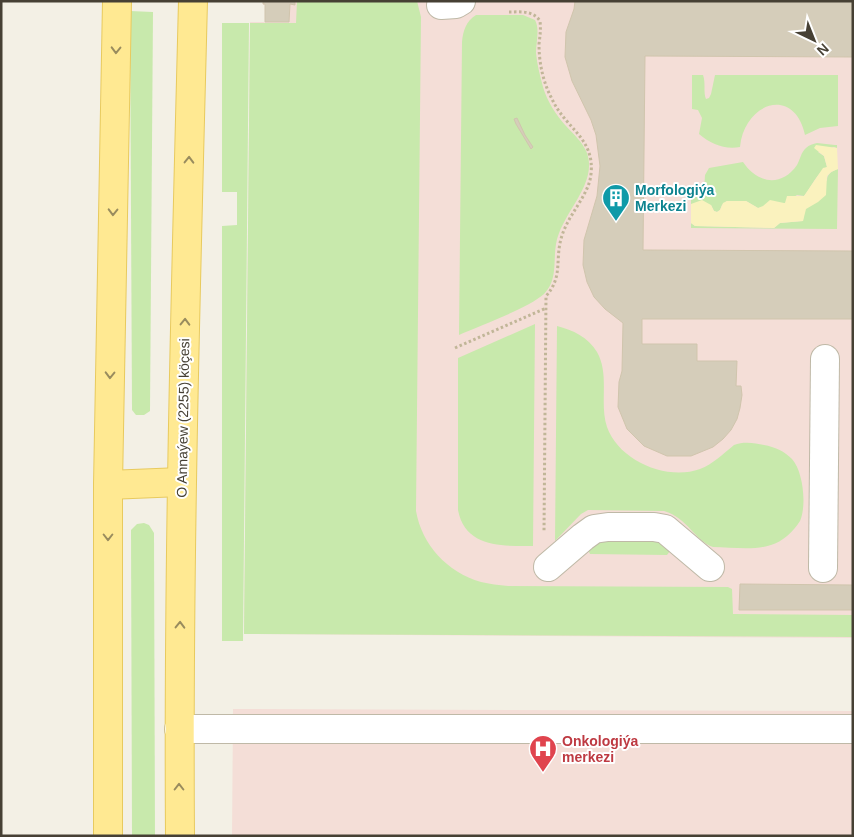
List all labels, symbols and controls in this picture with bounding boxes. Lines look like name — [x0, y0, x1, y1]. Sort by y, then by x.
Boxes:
north arrow — [789, 15, 839, 65]
text: N — [814, 40, 832, 59]
one-way arrow — [111, 46, 122, 54]
one-way arrow — [184, 155, 194, 163]
place label: Morfologiýa Merkezi — [635, 182, 715, 214]
building icon: Morfologiýa Merkezi — [601, 183, 631, 222]
one-way arrow — [108, 209, 118, 217]
one-way arrow — [180, 318, 190, 326]
street label: O Annaýew (2255) köçesi — [174, 338, 192, 498]
one-way arrow — [105, 372, 115, 379]
one-way arrow — [103, 534, 113, 542]
one-way arrow — [175, 620, 185, 628]
place label: Onkologiýa merkezi — [562, 733, 638, 765]
hospital icon: Onkologiýa merkezi — [528, 734, 558, 773]
one-way arrow — [174, 783, 184, 790]

